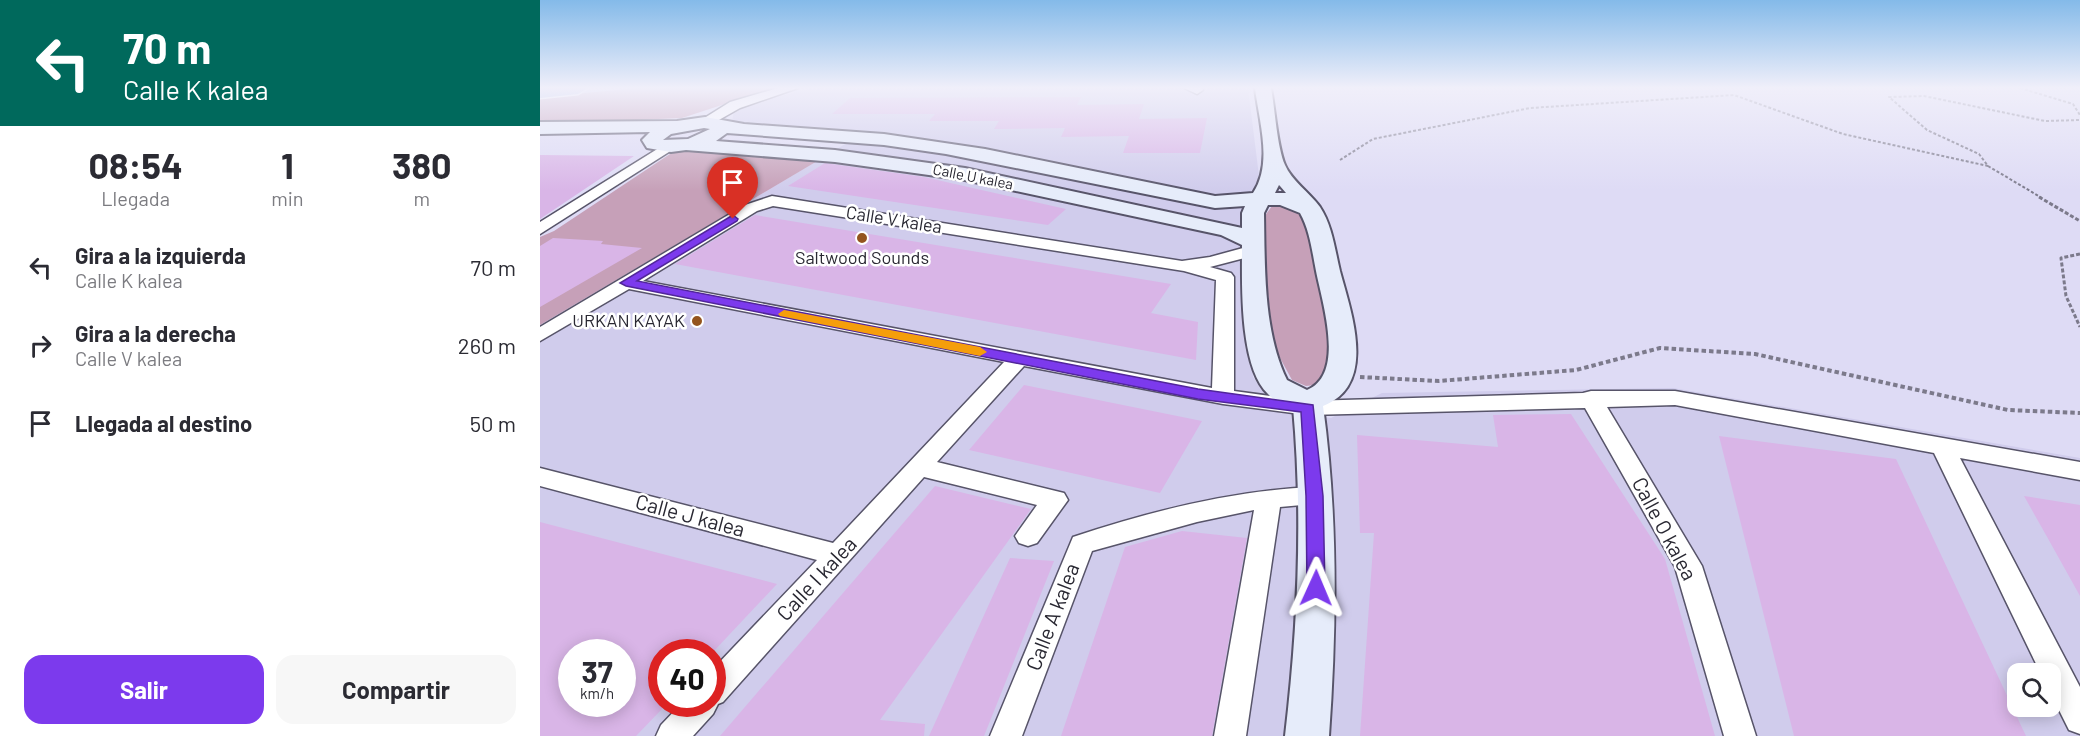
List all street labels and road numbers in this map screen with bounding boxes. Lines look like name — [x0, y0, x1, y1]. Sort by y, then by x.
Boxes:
street label: Calle U kalea — [932, 159, 1015, 193]
street label: Calle V kalea — [845, 201, 944, 237]
street label: Calle O kalea — [1628, 472, 1703, 584]
street label: Calle J kalea — [633, 488, 748, 541]
street label: Calle I kalea — [771, 531, 861, 625]
street label: Calle A kalea — [1020, 559, 1084, 674]

